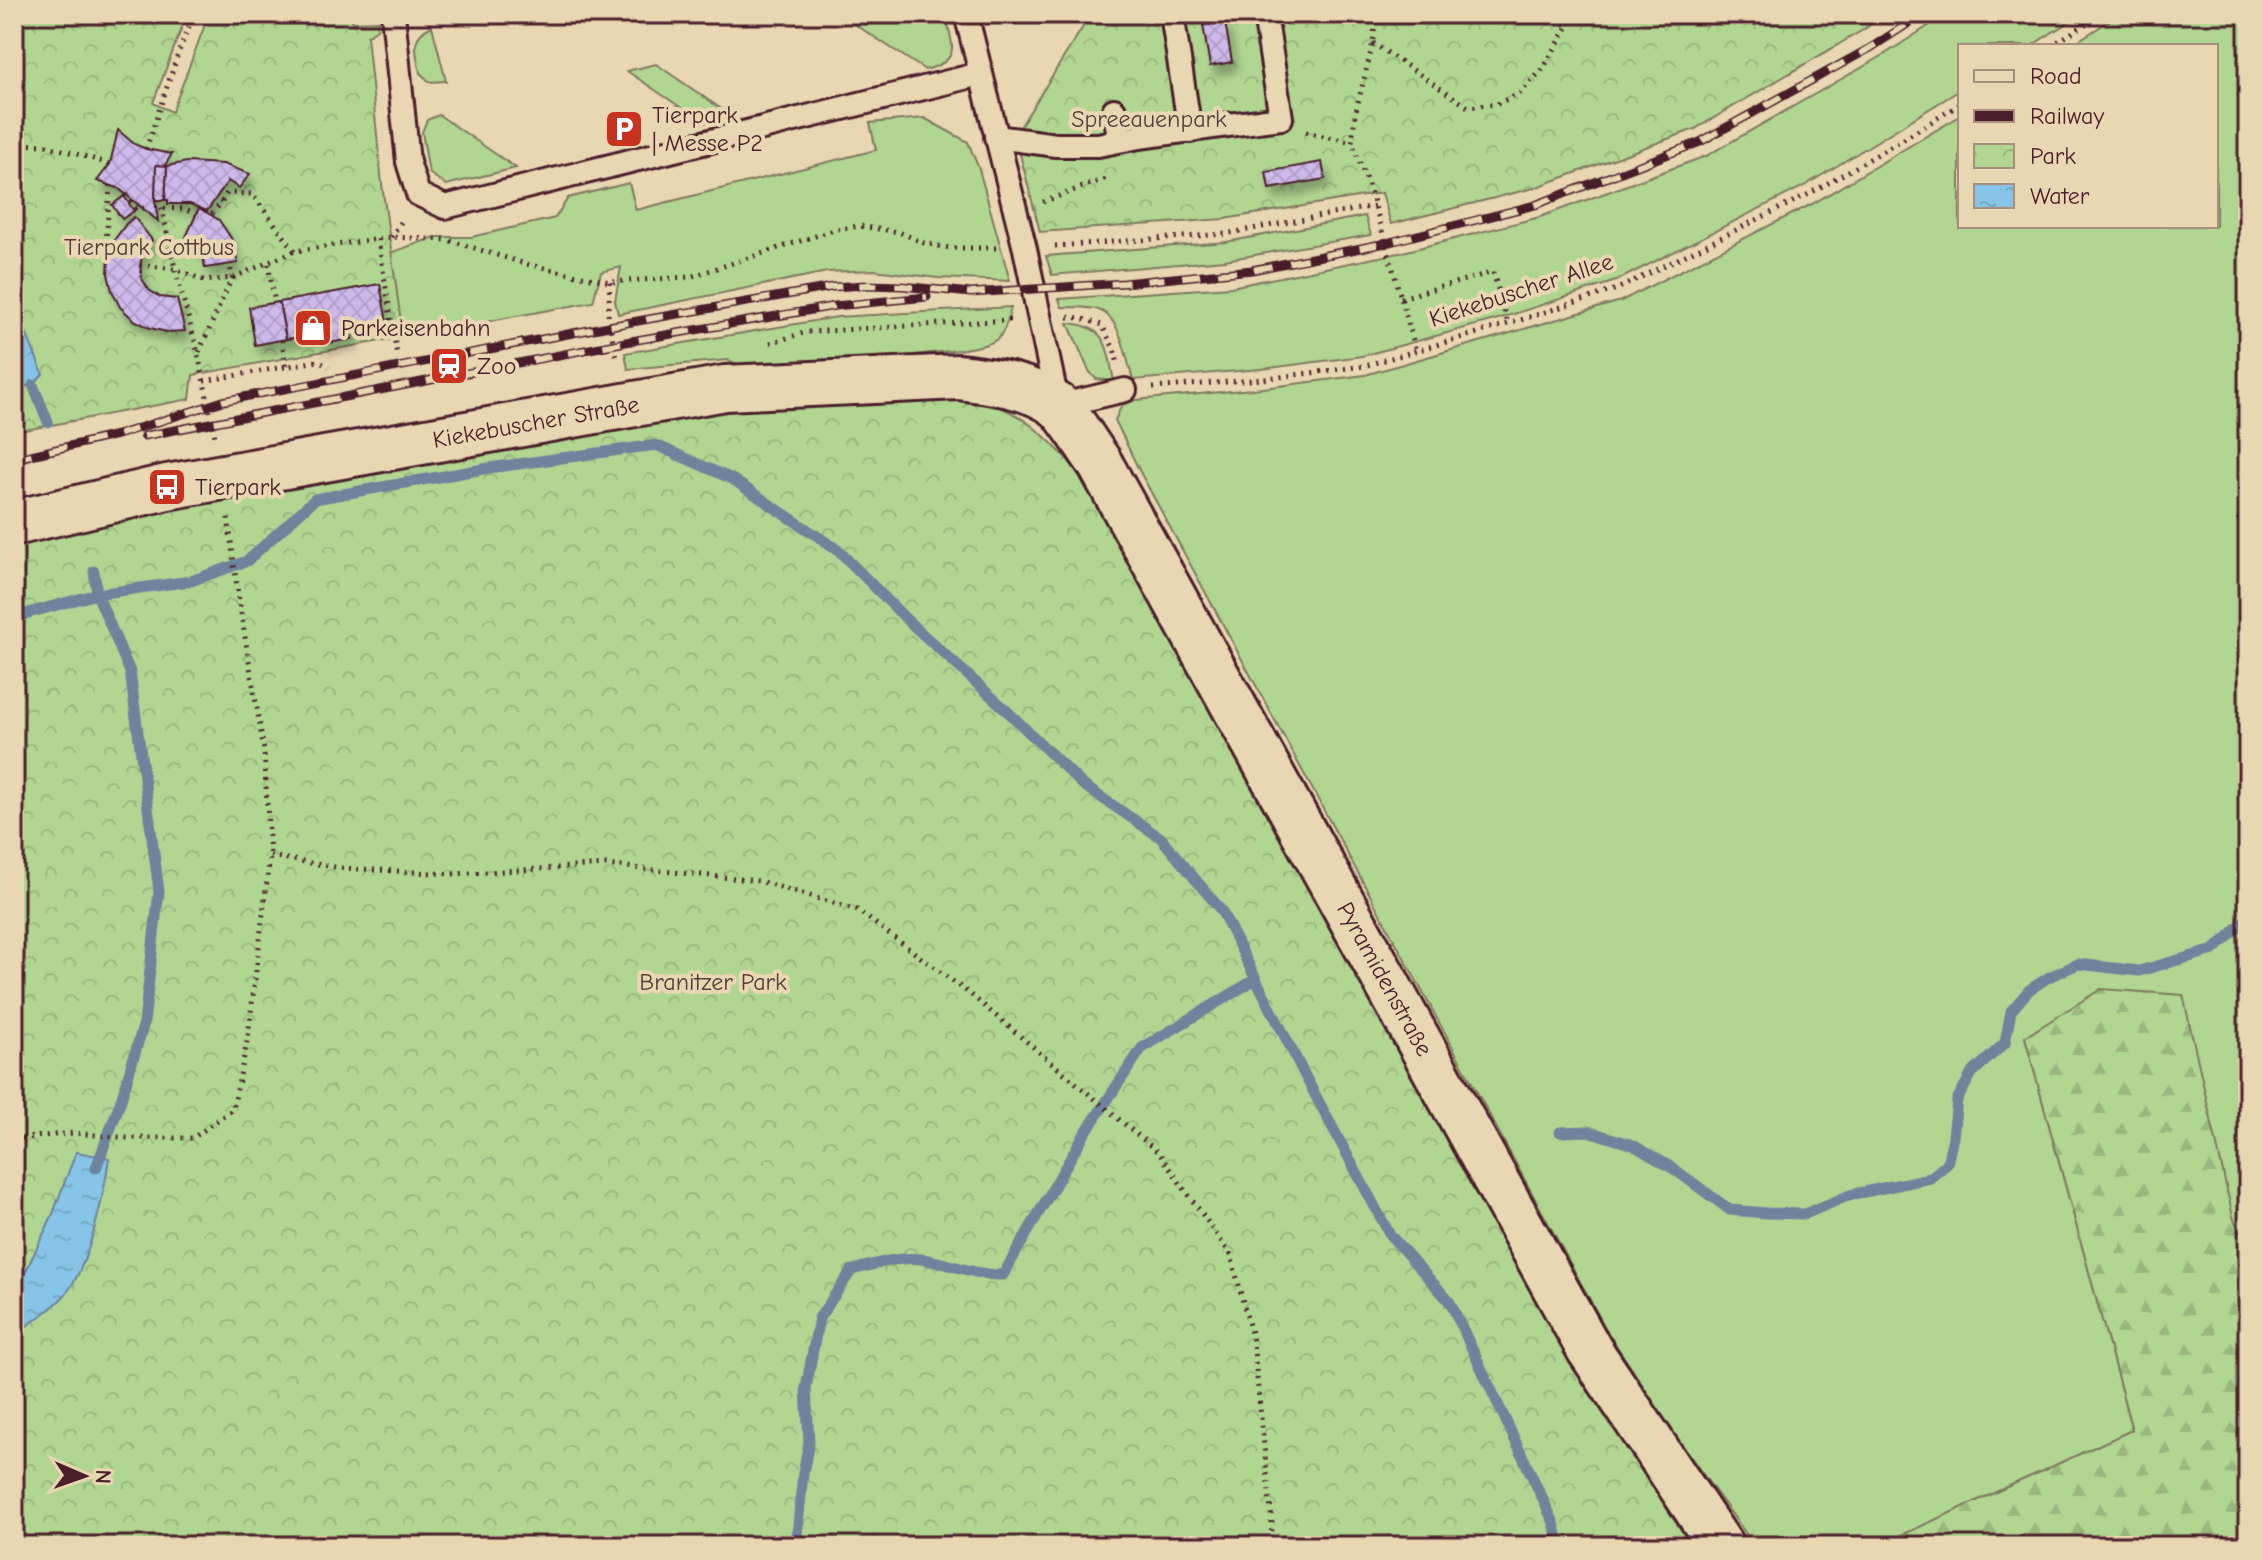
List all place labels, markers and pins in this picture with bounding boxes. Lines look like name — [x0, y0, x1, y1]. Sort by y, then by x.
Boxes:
place label: Tierpark | Messe P2 — [652, 101, 763, 157]
parking icon: Tierpark | Messe P2 — [603, 108, 645, 150]
shop icon: Parkeisenbahn — [292, 307, 334, 349]
place label: Parkeisenbahn — [341, 314, 491, 342]
station icon: Zoo — [428, 345, 470, 387]
place label: Zoo — [477, 352, 516, 380]
bus stop icon: Tierpark — [146, 466, 188, 508]
place label: Tierpark — [195, 473, 281, 501]

